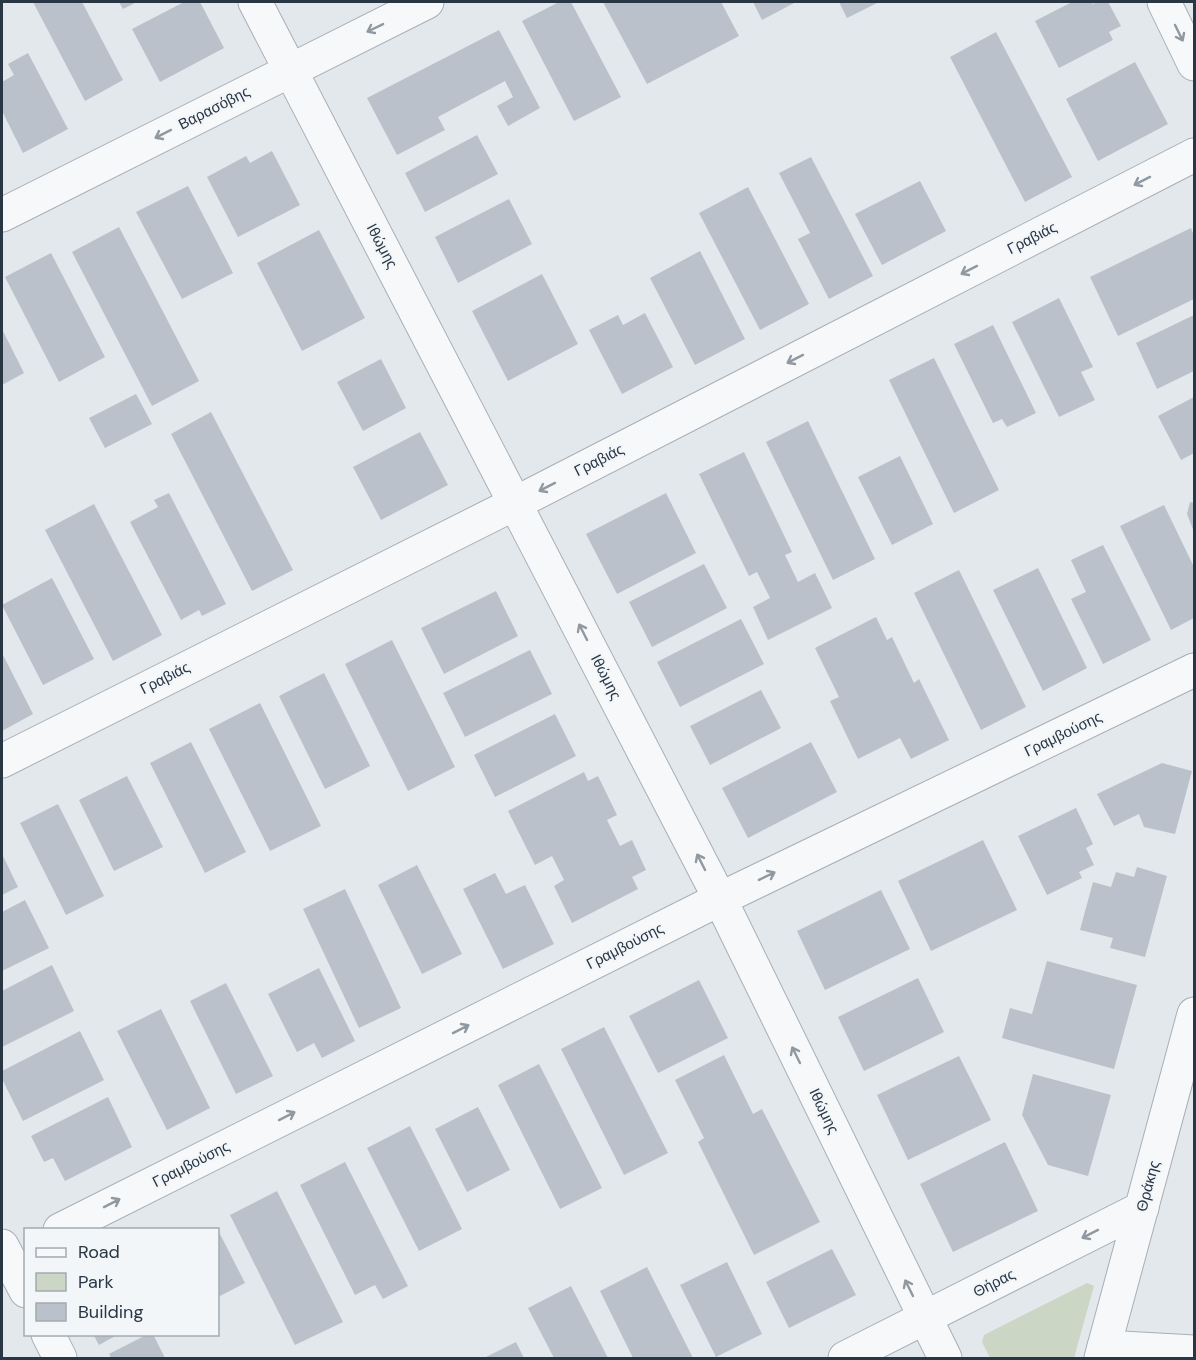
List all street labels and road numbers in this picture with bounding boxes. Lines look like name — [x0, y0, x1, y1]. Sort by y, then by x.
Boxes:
street label: Βαρασόβης — [175, 81, 253, 135]
street label: Γραβιάς — [1004, 217, 1060, 259]
street label: Ιθώμης — [362, 220, 402, 272]
street label: Γραβιάς — [571, 439, 627, 481]
street label: Ιθώμης — [586, 651, 626, 703]
street label: Γραβιάς — [137, 657, 193, 699]
street label: Γραμβούσης — [1021, 707, 1105, 761]
street label: Γραμβούσης — [583, 918, 667, 974]
street label: Ιθώμης — [804, 1085, 844, 1137]
street label: Γραμβούσης — [149, 1136, 233, 1192]
street label: Θράκης — [1132, 1158, 1164, 1214]
street label: Θήρας — [970, 1264, 1018, 1302]

